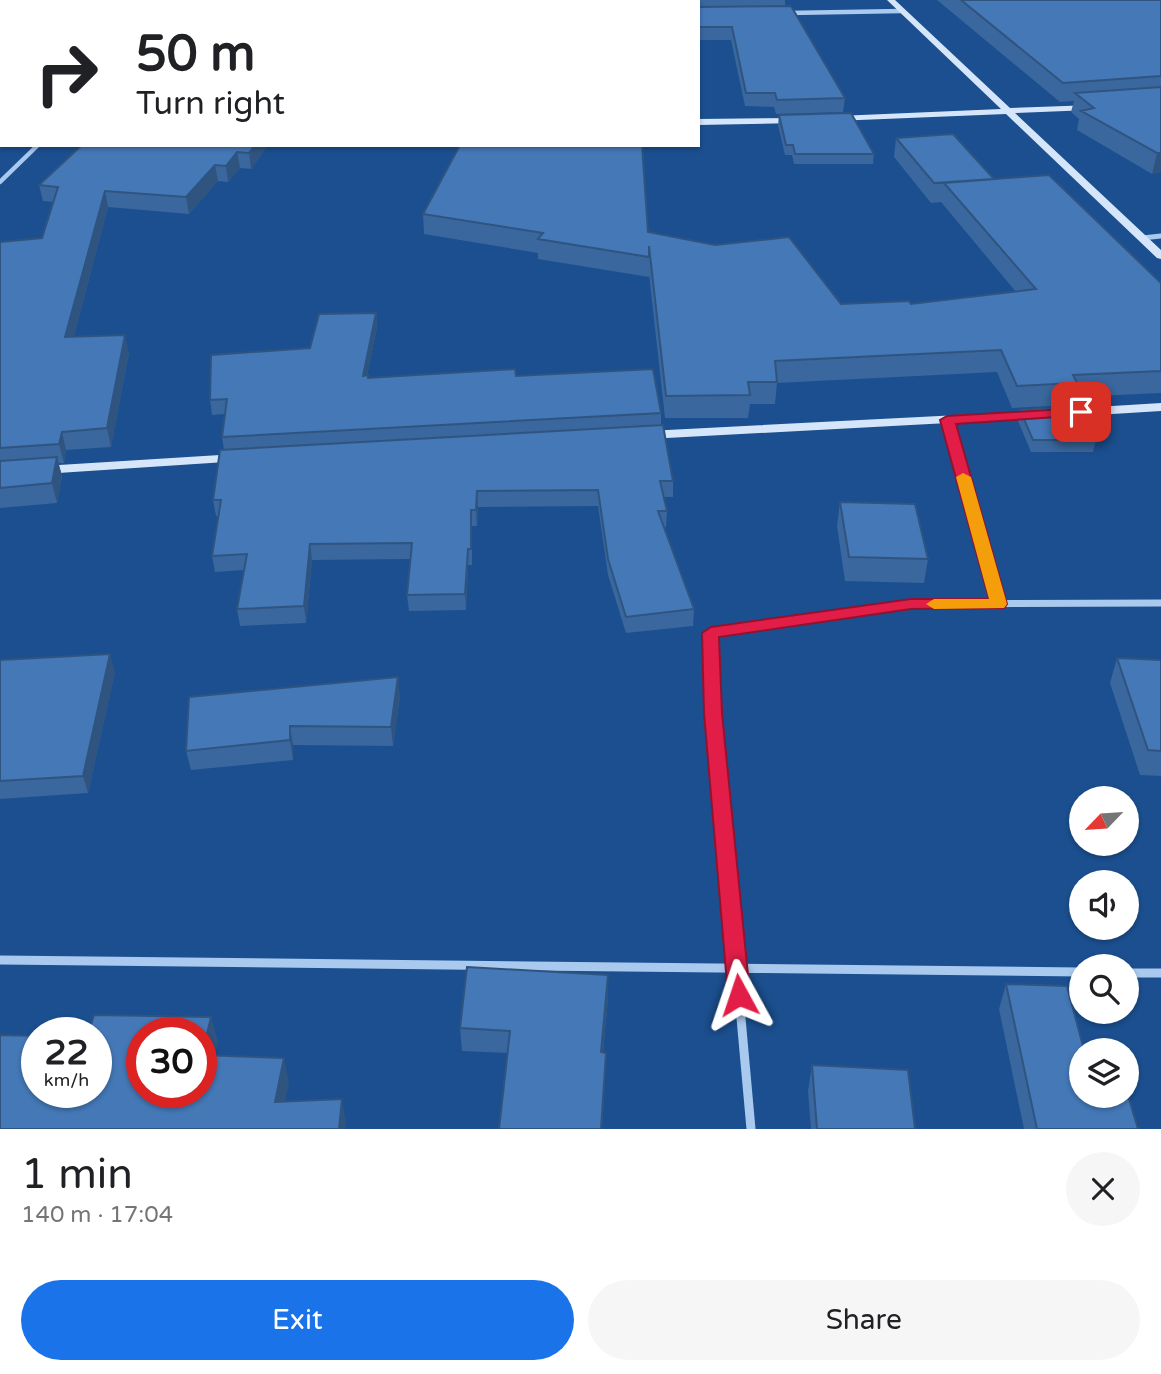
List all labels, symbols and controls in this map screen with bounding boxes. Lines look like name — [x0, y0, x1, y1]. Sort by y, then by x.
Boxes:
text: 50 m — [136, 25, 255, 84]
icon: right — [21, 28, 112, 119]
text: Turn right — [136, 85, 285, 123]
pin — [1051, 382, 1111, 442]
icon: arrive — [1062, 393, 1100, 431]
north arrow — [1069, 786, 1139, 856]
map controls — [1069, 786, 1139, 1108]
button: sound — [1069, 870, 1139, 940]
button: search — [1069, 954, 1139, 1024]
position arrow — [702, 958, 776, 1032]
speed limit sign: 30 — [126, 1017, 217, 1108]
text: 22 — [45, 1032, 88, 1074]
button: layers — [1069, 1038, 1139, 1108]
text: km/h — [44, 1069, 89, 1091]
text: 1 min — [21, 1149, 133, 1200]
button: close — [1066, 1152, 1140, 1226]
text: 140 m · 17:04 — [21, 1201, 173, 1229]
button: Exit — [21, 1280, 574, 1360]
button: Share — [588, 1280, 1140, 1360]

